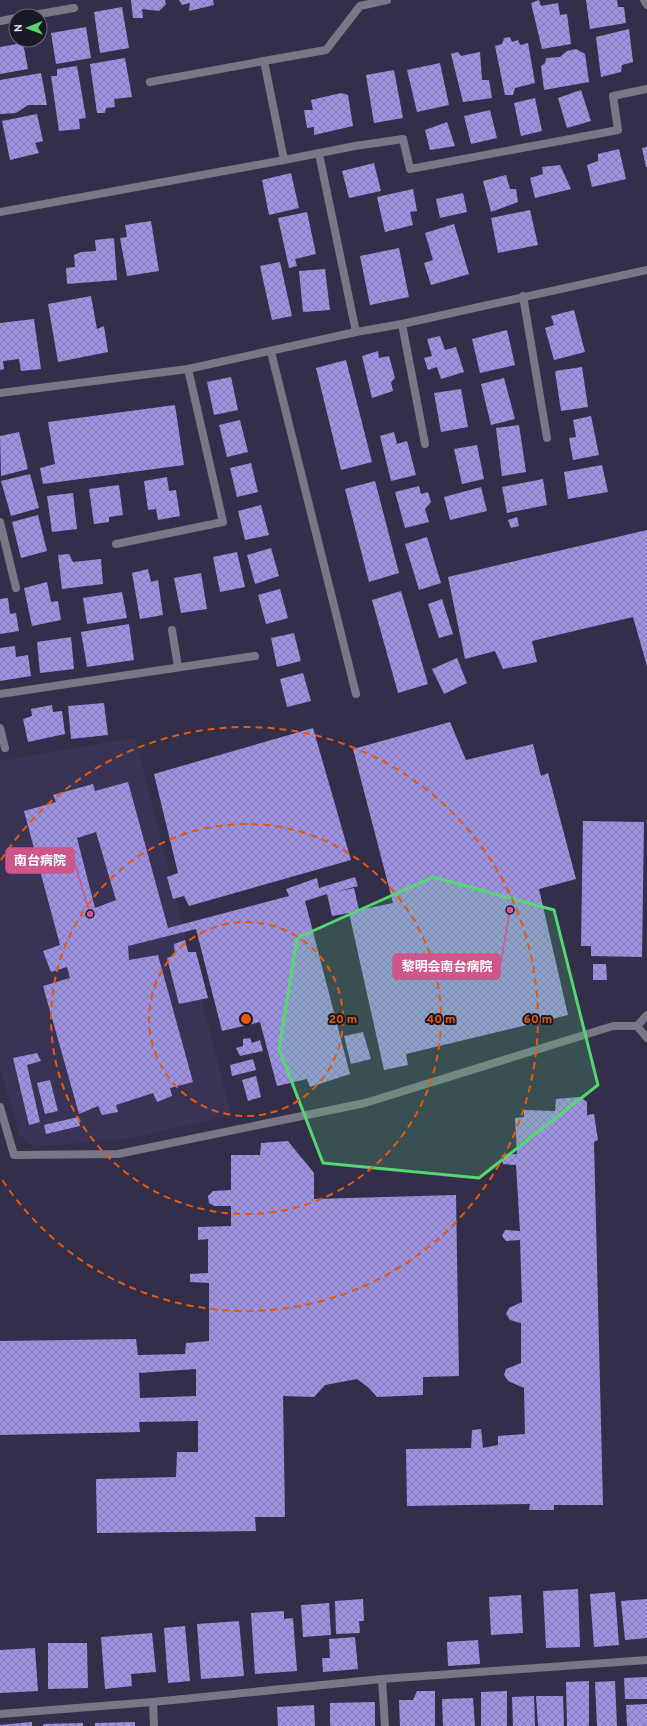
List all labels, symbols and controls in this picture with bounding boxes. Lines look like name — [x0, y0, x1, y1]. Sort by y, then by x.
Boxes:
north arrow — [8, 8, 48, 48]
text: N — [12, 24, 26, 32]
callout: 南台病院 — [6, 848, 74, 873]
text: 南台病院 — [14, 853, 66, 870]
callout: 黎明会南台病院 — [393, 954, 500, 979]
text: 黎明会南台病院 — [401, 959, 493, 976]
centre of rings — [239, 1012, 253, 1026]
text: 20 m — [329, 1012, 357, 1028]
text: 40 m — [426, 1012, 456, 1028]
text: 60 m — [524, 1012, 552, 1028]

